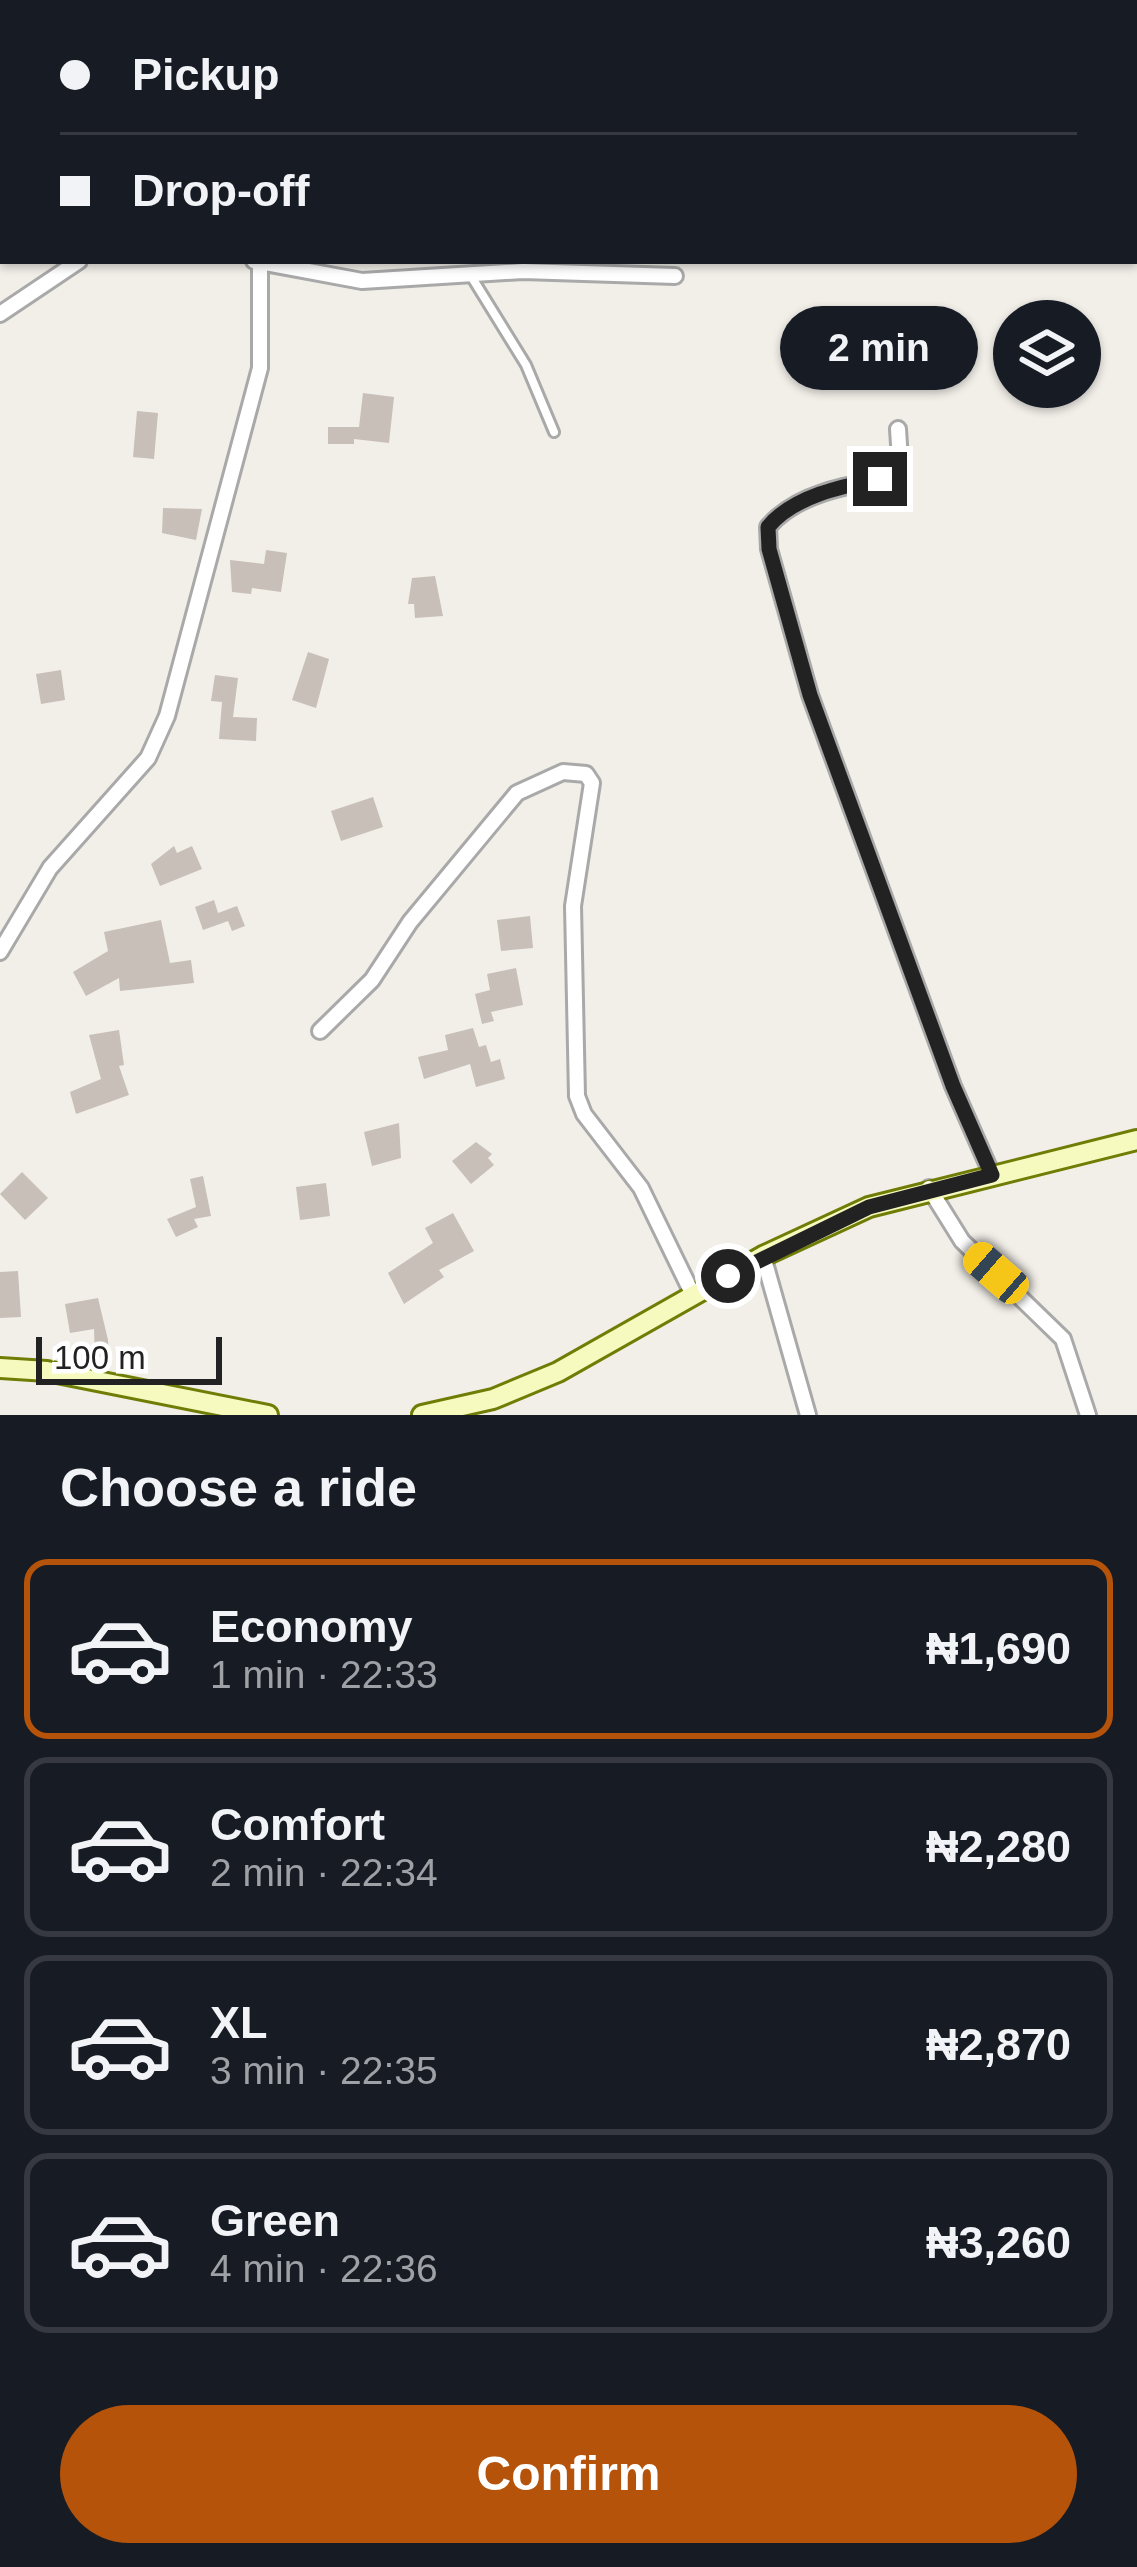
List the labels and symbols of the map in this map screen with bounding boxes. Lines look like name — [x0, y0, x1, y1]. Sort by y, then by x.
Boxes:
callout: 2 min — [781, 305, 979, 389]
route end — [853, 452, 907, 506]
car — [957, 1236, 1035, 1310]
route start — [701, 1249, 755, 1303]
scale bar — [36, 1331, 222, 1384]

